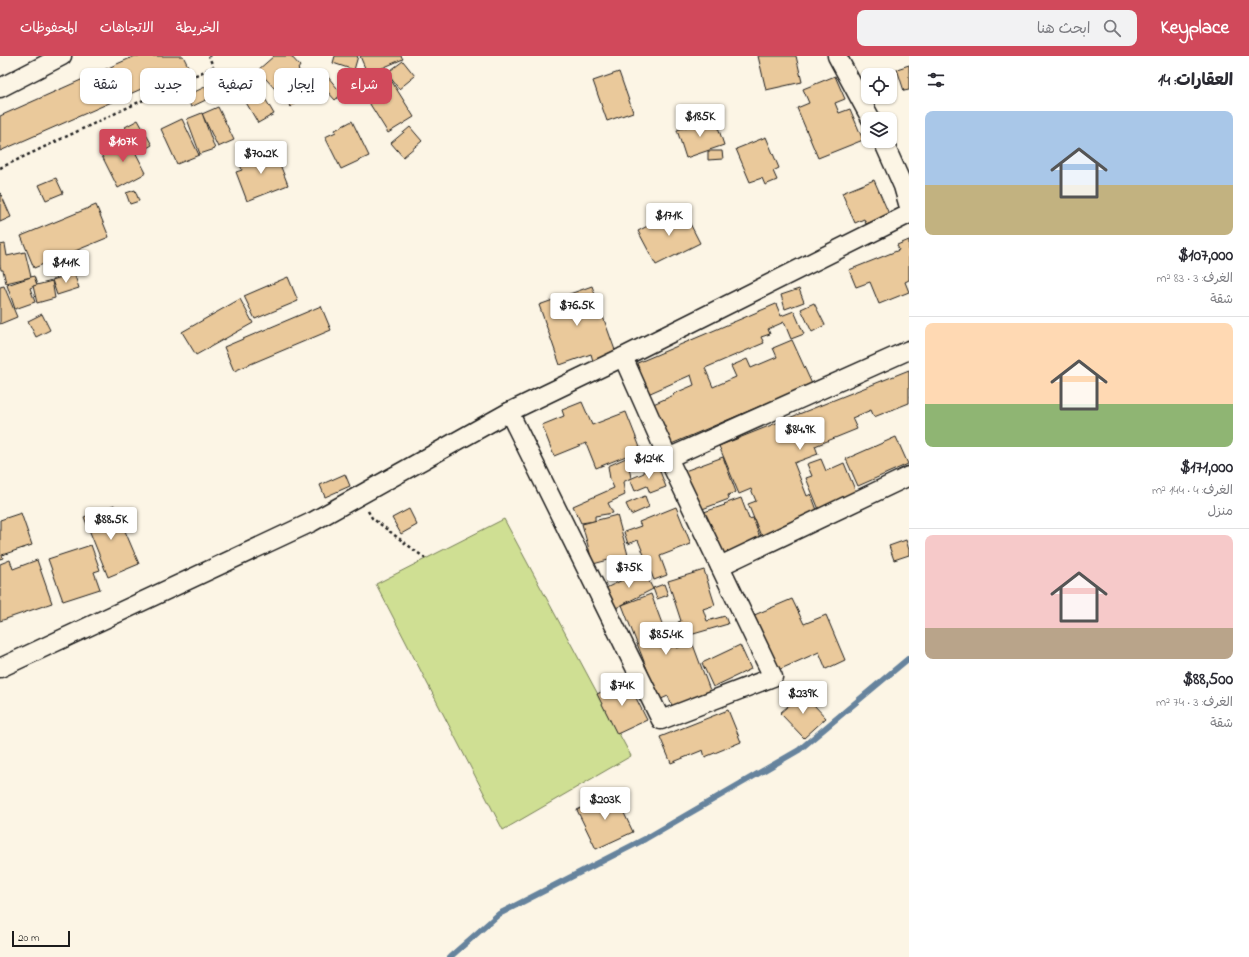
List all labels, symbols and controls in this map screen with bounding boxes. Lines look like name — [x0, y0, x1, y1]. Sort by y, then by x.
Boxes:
search box — [857, 10, 1137, 46]
text: Keyplace — [1161, 15, 1229, 42]
icon: search — [1101, 17, 1123, 39]
text: المحفوظات — [20, 18, 78, 39]
text: الاتجاهات — [100, 18, 154, 39]
text: الخريطة — [176, 18, 219, 39]
text: ابحث هنا — [1037, 18, 1091, 40]
chip: شقة — [80, 68, 132, 104]
chip: جديد — [140, 68, 196, 104]
chip: تصفية — [204, 68, 266, 104]
chip: إيجار — [274, 68, 329, 104]
chip: شراء — [337, 68, 392, 104]
map controls — [861, 68, 897, 148]
button: locate — [861, 68, 897, 104]
text: العقارات: 14 — [1158, 68, 1233, 93]
icon: filters — [925, 69, 947, 91]
pin: $185K — [672, 104, 728, 138]
text: $185K — [685, 107, 715, 126]
button: layers — [861, 112, 897, 148]
pin: $107K — [95, 129, 151, 163]
text: $107K — [108, 132, 138, 151]
icon: home — [1043, 137, 1115, 209]
pin: $70.2K — [228, 141, 294, 175]
text: $70.2K — [244, 144, 278, 163]
pin: $171K — [641, 203, 697, 237]
text: $171K — [655, 206, 683, 225]
text: $107,000 — [1178, 243, 1233, 268]
pin: $141K — [38, 250, 94, 284]
text: $141K — [52, 253, 80, 272]
text: الغرف: 3 · 83 m² — [1157, 269, 1233, 288]
text: شقة — [1210, 290, 1233, 309]
pin: $76.5K — [544, 293, 610, 327]
text: $76.5K — [559, 296, 595, 315]
icon: home — [1043, 349, 1115, 421]
pin: $84.9K — [767, 417, 833, 451]
text: $84.9K — [785, 420, 815, 439]
pin: $124K — [621, 446, 677, 480]
text: $124K — [634, 449, 664, 468]
text: $171,000 — [1180, 455, 1233, 480]
text: الغرف: 4 · 144 m² — [1152, 481, 1233, 500]
text: منزل — [1207, 502, 1233, 521]
pin: $88.5K — [78, 507, 144, 541]
text: $88.5K — [94, 510, 128, 529]
pin: $75K — [605, 555, 653, 589]
text: $75K — [616, 558, 642, 577]
icon: home — [1043, 561, 1115, 633]
pin: $85.4K — [633, 622, 699, 656]
text: $85.4K — [649, 625, 683, 644]
text: $88,500 — [1183, 667, 1233, 692]
pin: $74K — [598, 673, 646, 707]
text: $74K — [610, 676, 634, 695]
pin: $239K — [775, 681, 831, 715]
text: $239K — [788, 684, 818, 703]
text: الغرف: 3 · 74 m² — [1156, 693, 1233, 712]
text: شقة — [1210, 714, 1233, 733]
pin: $203K — [577, 787, 633, 821]
text: $203K — [589, 790, 621, 809]
scale bar — [12, 929, 70, 948]
text: 20 m — [18, 930, 40, 946]

